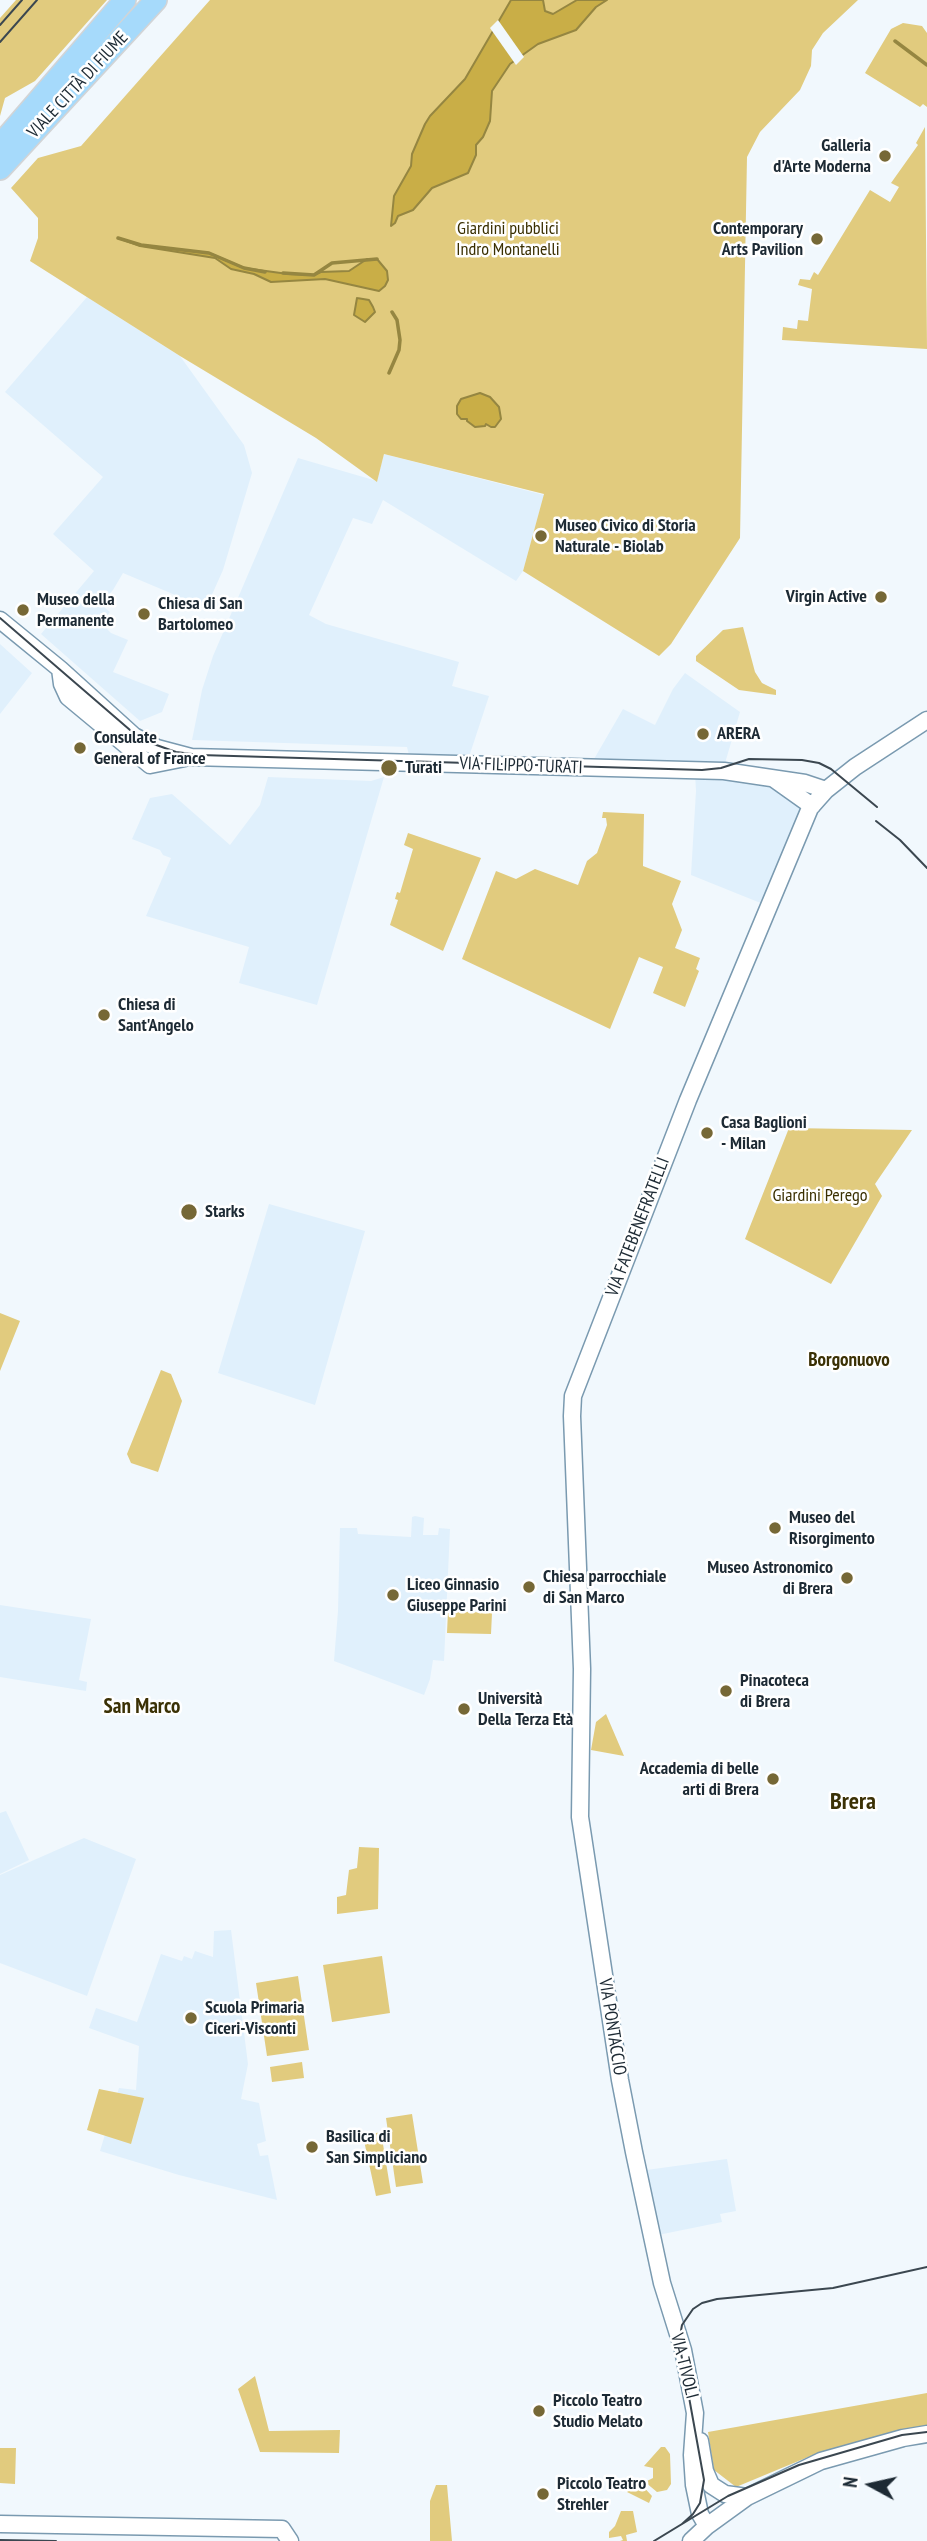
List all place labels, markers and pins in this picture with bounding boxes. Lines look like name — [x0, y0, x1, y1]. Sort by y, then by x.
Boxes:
place label: Galleria d'Arte Moderna — [773, 135, 871, 178]
marker: Galleria d'Arte Moderna — [877, 148, 893, 164]
place label: Contemporary Arts Pavilion — [713, 218, 803, 260]
marker: Contemporary Arts Pavilion — [809, 231, 825, 247]
place label: Museo Civico di Storia Naturale - Biolab — [555, 515, 696, 558]
marker: Museo Civico di Storia Naturale - Biolab — [533, 528, 549, 544]
place label: Virgin Active — [786, 586, 867, 608]
place label: Museo della Permanente — [37, 589, 115, 632]
marker: Virgin Active — [873, 589, 889, 605]
place label: Chiesa di San Bartolomeo — [158, 593, 243, 636]
marker: Museo della Permanente — [15, 602, 31, 618]
marker: Chiesa di San Bartolomeo — [136, 606, 152, 622]
place label: ARERA — [717, 723, 760, 745]
marker: ARERA — [695, 726, 711, 742]
place label: Consulate General of France — [94, 727, 206, 770]
marker: Consulate General of France — [72, 740, 88, 756]
place label: Turati — [405, 757, 442, 779]
marker: Turati — [379, 758, 399, 778]
place label: Chiesa di Sant'Angelo — [118, 994, 194, 1036]
marker: Chiesa di Sant'Angelo — [96, 1007, 112, 1023]
place label: Casa Baglioni - Milan — [721, 1112, 807, 1154]
marker: Casa Baglioni - Milan — [699, 1125, 715, 1141]
place label: Starks — [205, 1201, 245, 1223]
marker: Starks — [179, 1202, 199, 1222]
place label: Museo del Risorgimento — [789, 1507, 875, 1550]
marker: Museo del Risorgimento — [767, 1520, 783, 1536]
place label: Museo Astronomico di Brera — [707, 1557, 833, 1600]
place label: Chiesa parrocchiale di San Marco — [543, 1566, 667, 1608]
marker: Museo Astronomico di Brera — [839, 1570, 855, 1586]
place label: Liceo Ginnasio Giuseppe Parini — [407, 1574, 507, 1616]
marker: Chiesa parrocchiale di San Marco — [521, 1579, 537, 1595]
marker: Liceo Ginnasio Giuseppe Parini — [385, 1587, 401, 1603]
place label: Pinacoteca di Brera — [740, 1670, 809, 1712]
marker: Pinacoteca di Brera — [718, 1683, 734, 1699]
place label: Università Della Terza Età — [478, 1688, 573, 1730]
marker: Università Della Terza Età — [456, 1701, 472, 1717]
place label: Accademia di belle arti di Brera — [640, 1758, 759, 1800]
marker: Accademia di belle arti di Brera — [765, 1771, 781, 1787]
place label: Scuola Primaria Ciceri-Visconti — [205, 1997, 304, 2039]
marker: Scuola Primaria Ciceri-Visconti — [183, 2010, 199, 2026]
place label: Basilica di San Simpliciano — [326, 2126, 427, 2168]
marker: Basilica di San Simpliciano — [304, 2139, 320, 2155]
place label: Piccolo Teatro Studio Melato — [553, 2390, 643, 2432]
marker: Piccolo Teatro Studio Melato — [531, 2403, 547, 2419]
place label: Piccolo Teatro Strehler — [557, 2473, 646, 2516]
marker: Piccolo Teatro Strehler — [535, 2486, 551, 2502]

